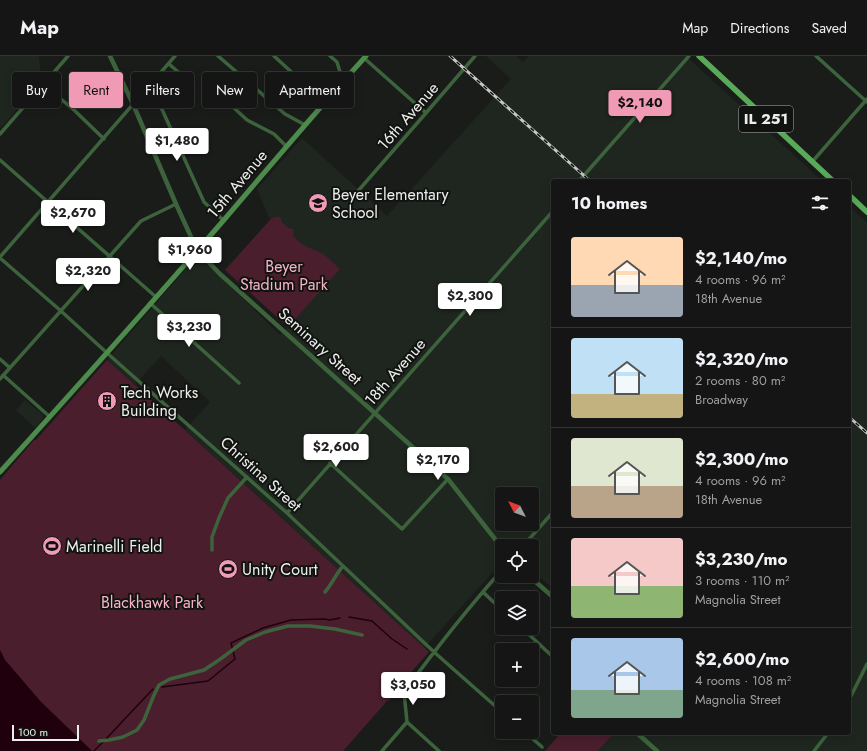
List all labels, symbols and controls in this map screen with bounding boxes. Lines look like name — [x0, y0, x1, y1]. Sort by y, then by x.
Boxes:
text: Map — [20, 14, 59, 41]
text: Map — [682, 18, 708, 38]
text: Directions — [730, 18, 790, 38]
text: Saved — [812, 18, 847, 38]
chip: Buy — [12, 72, 61, 108]
chip: Rent — [69, 72, 123, 108]
chip: Filters — [131, 72, 194, 108]
chip: New — [202, 72, 257, 108]
chip: Apartment — [265, 72, 354, 108]
street label: 16th Avenue — [372, 77, 444, 155]
pin: $2,140 — [607, 90, 673, 124]
text: $2,140 — [617, 93, 663, 112]
road number: IL 251 — [739, 106, 793, 132]
pin: $1,480 — [144, 128, 210, 162]
text: $1,480 — [155, 131, 199, 150]
street label: 15th Avenue — [201, 145, 273, 223]
place label: Beyer Elementary School — [332, 183, 450, 224]
text: 10 homes — [571, 191, 647, 215]
school or university icon: Beyer Elementary School — [307, 192, 329, 214]
icon: filters — [809, 192, 831, 214]
pin: $2,670 — [40, 200, 106, 234]
text: $2,670 — [50, 203, 96, 222]
pin: $1,960 — [157, 237, 223, 271]
text: $1,960 — [168, 240, 212, 259]
text: $2,140/mo — [695, 246, 787, 270]
icon: home — [603, 253, 651, 301]
park label: Beyer Stadium Park — [240, 255, 329, 296]
pin: $2,320 — [55, 258, 121, 292]
text: $2,320 — [65, 261, 111, 280]
text: 4 rooms · 96 m² — [695, 270, 786, 289]
pin: $2,300 — [437, 283, 503, 317]
text: $2,300 — [447, 286, 493, 305]
text: 18th Avenue — [695, 289, 762, 308]
street label: Seminary Street — [273, 302, 367, 390]
pin: $3,230 — [156, 314, 222, 348]
text: $3,230 — [166, 317, 212, 336]
street label: 18th Avenue — [359, 333, 431, 411]
text: $2,320/mo — [695, 347, 788, 371]
icon: home — [603, 354, 651, 402]
text: 2 rooms · 80 m² — [695, 371, 785, 390]
place label: Tech Works Building — [121, 381, 198, 422]
building icon: Tech Works Building — [96, 390, 118, 412]
text: Broadway — [695, 390, 748, 409]
street label: Christina Street — [215, 431, 307, 517]
pin: $2,600 — [303, 434, 369, 468]
text: $2,600 — [313, 437, 359, 456]
pin: $2,170 — [405, 447, 471, 481]
text: $2,300/mo — [695, 447, 788, 471]
text: $2,170 — [416, 450, 460, 469]
icon: home — [603, 454, 651, 502]
text: 4 rooms · 96 m² — [695, 471, 786, 490]
north arrow — [495, 487, 539, 531]
map controls — [495, 487, 539, 739]
text: 18th Avenue — [695, 490, 762, 509]
sports icon: Marinelli Field — [41, 535, 63, 557]
place label: Marinelli Field — [66, 535, 162, 558]
button: locate — [495, 539, 539, 583]
text: $3,230/mo — [695, 547, 787, 571]
icon: home — [603, 554, 651, 602]
sports icon: Unity Court — [217, 558, 239, 580]
place label: Unity Court — [242, 558, 318, 581]
text: 3 rooms · 110 m² — [695, 571, 790, 590]
text: Magnolia Street — [695, 590, 781, 609]
park label: Blackhawk Park — [101, 591, 204, 614]
button: layers — [495, 591, 539, 635]
button: + — [495, 643, 539, 687]
text: $2,600/mo — [695, 647, 789, 671]
icon: home — [603, 654, 651, 702]
text: 4 rooms · 108 m² — [695, 671, 791, 690]
pin: $3,050 — [380, 672, 446, 706]
text: $3,050 — [390, 675, 436, 694]
text: Magnolia Street — [695, 690, 781, 709]
button: − — [495, 695, 539, 739]
scale bar — [12, 723, 79, 742]
text: 100 m — [18, 724, 48, 740]

